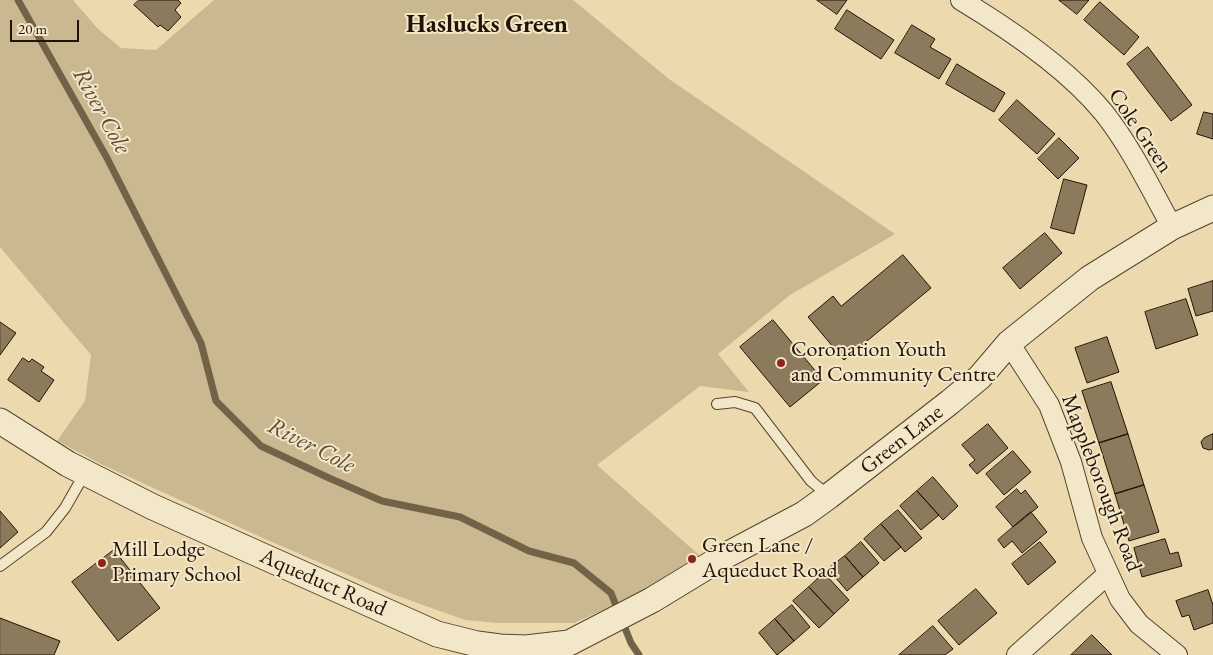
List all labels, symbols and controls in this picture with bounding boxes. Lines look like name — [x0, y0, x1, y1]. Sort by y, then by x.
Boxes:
scale bar — [12, 10, 81, 42]
district label: Haslucks Green — [406, 10, 568, 40]
text: 20 m — [18, 19, 47, 38]
water label: River Cole — [66, 63, 136, 159]
street label: Cole Green — [1102, 84, 1178, 178]
place label: Coronation Youth and Community Centre — [791, 337, 996, 388]
marker: Coronation Youth and Community Centre — [775, 357, 787, 369]
street label: Mappleborough Road — [1055, 391, 1147, 575]
street label: Green Lane — [855, 399, 949, 481]
water label: River Cole — [262, 412, 360, 480]
place label: Green Lane / Aqueduct Road — [702, 533, 838, 584]
place label: Mill Lodge Primary School — [112, 537, 241, 588]
street label: Aqueduct Road — [256, 543, 390, 623]
marker: Green Lane / Aqueduct Road — [686, 553, 698, 565]
marker: Mill Lodge Primary School — [96, 557, 108, 569]

